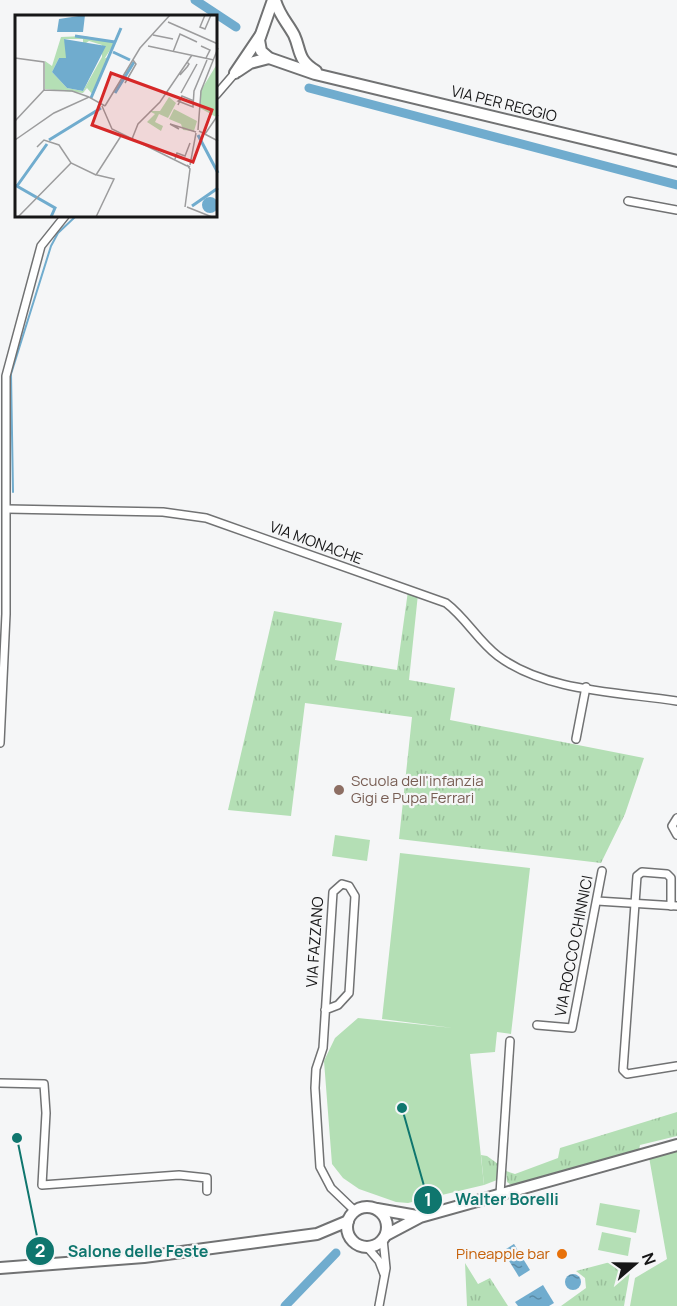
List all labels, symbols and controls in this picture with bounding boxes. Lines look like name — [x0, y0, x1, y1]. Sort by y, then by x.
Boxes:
inset map — [15, 15, 218, 218]
street label: VIA PER REGGIO — [449, 80, 559, 127]
street label: VIA MONACHE — [267, 516, 366, 569]
place label: Scuola dell'infanzia Gigi e Pupa Ferrari — [351, 770, 484, 808]
marker: Scuola dell'infanzia Gigi e Pupa Ferrari — [332, 783, 346, 797]
street label: VIA ROCCO CHINNICI — [550, 873, 598, 1018]
street label: VIA FAZZANO — [301, 896, 328, 988]
callout: Walter Borelli — [413, 1183, 571, 1217]
text: 1 — [424, 1187, 432, 1211]
text: Walter Borelli — [455, 1188, 559, 1210]
callout: Salone delle Feste — [25, 1234, 220, 1268]
north arrow — [605, 1234, 665, 1294]
text: 2 — [35, 1238, 45, 1262]
text: Salone delle Feste — [68, 1240, 209, 1262]
place label: Pineapple bar — [456, 1243, 551, 1264]
marker: Pineapple bar — [555, 1247, 569, 1261]
text: N — [637, 1250, 661, 1268]

